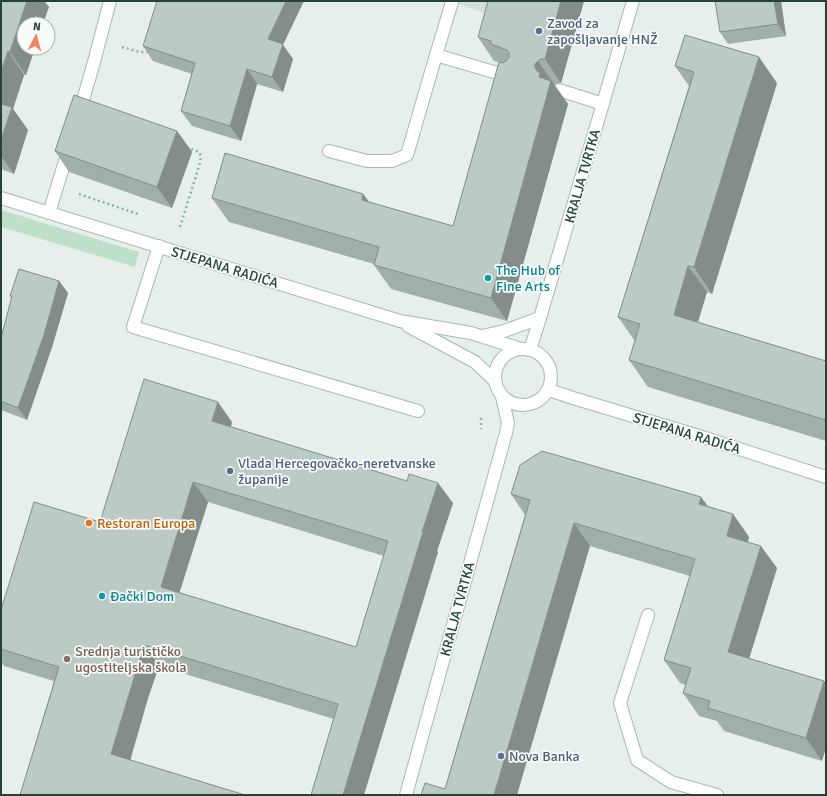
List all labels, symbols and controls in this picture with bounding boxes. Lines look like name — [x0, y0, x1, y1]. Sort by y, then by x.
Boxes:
place label: Zavod za zapošljavanje HNŽ — [547, 15, 658, 48]
north arrow — [16, 16, 56, 56]
text: N — [33, 20, 41, 33]
marker: Zavod za zapošljavanje HNŽ — [534, 26, 544, 36]
street label: KRALJA TVRTKA — [561, 127, 604, 225]
street label: STJEPANA RADIĆA — [169, 243, 281, 292]
place label: The Hub of Fine Arts — [496, 262, 561, 295]
marker: The Hub of Fine Arts — [483, 273, 493, 283]
street label: STJEPANA RADIĆA — [631, 409, 743, 458]
place label: Vlada Hercegovačko-neretvanske županije — [238, 455, 436, 488]
marker: Vlada Hercegovačko-neretvanske županije — [225, 466, 235, 476]
place label: Restoran Europa — [97, 515, 195, 532]
marker: Restoran Europa — [84, 518, 94, 528]
street label: KRALJA TVRTKA — [437, 560, 478, 658]
place label: Đački Dom — [110, 588, 174, 605]
marker: Đački Dom — [97, 591, 107, 601]
place label: Srednja turističko ugostiteljska škola — [75, 643, 187, 676]
marker: Srednja turističko ugostiteljska škola — [62, 654, 72, 664]
place label: Nova Banka — [509, 748, 580, 765]
marker: Nova Banka — [496, 751, 506, 761]

